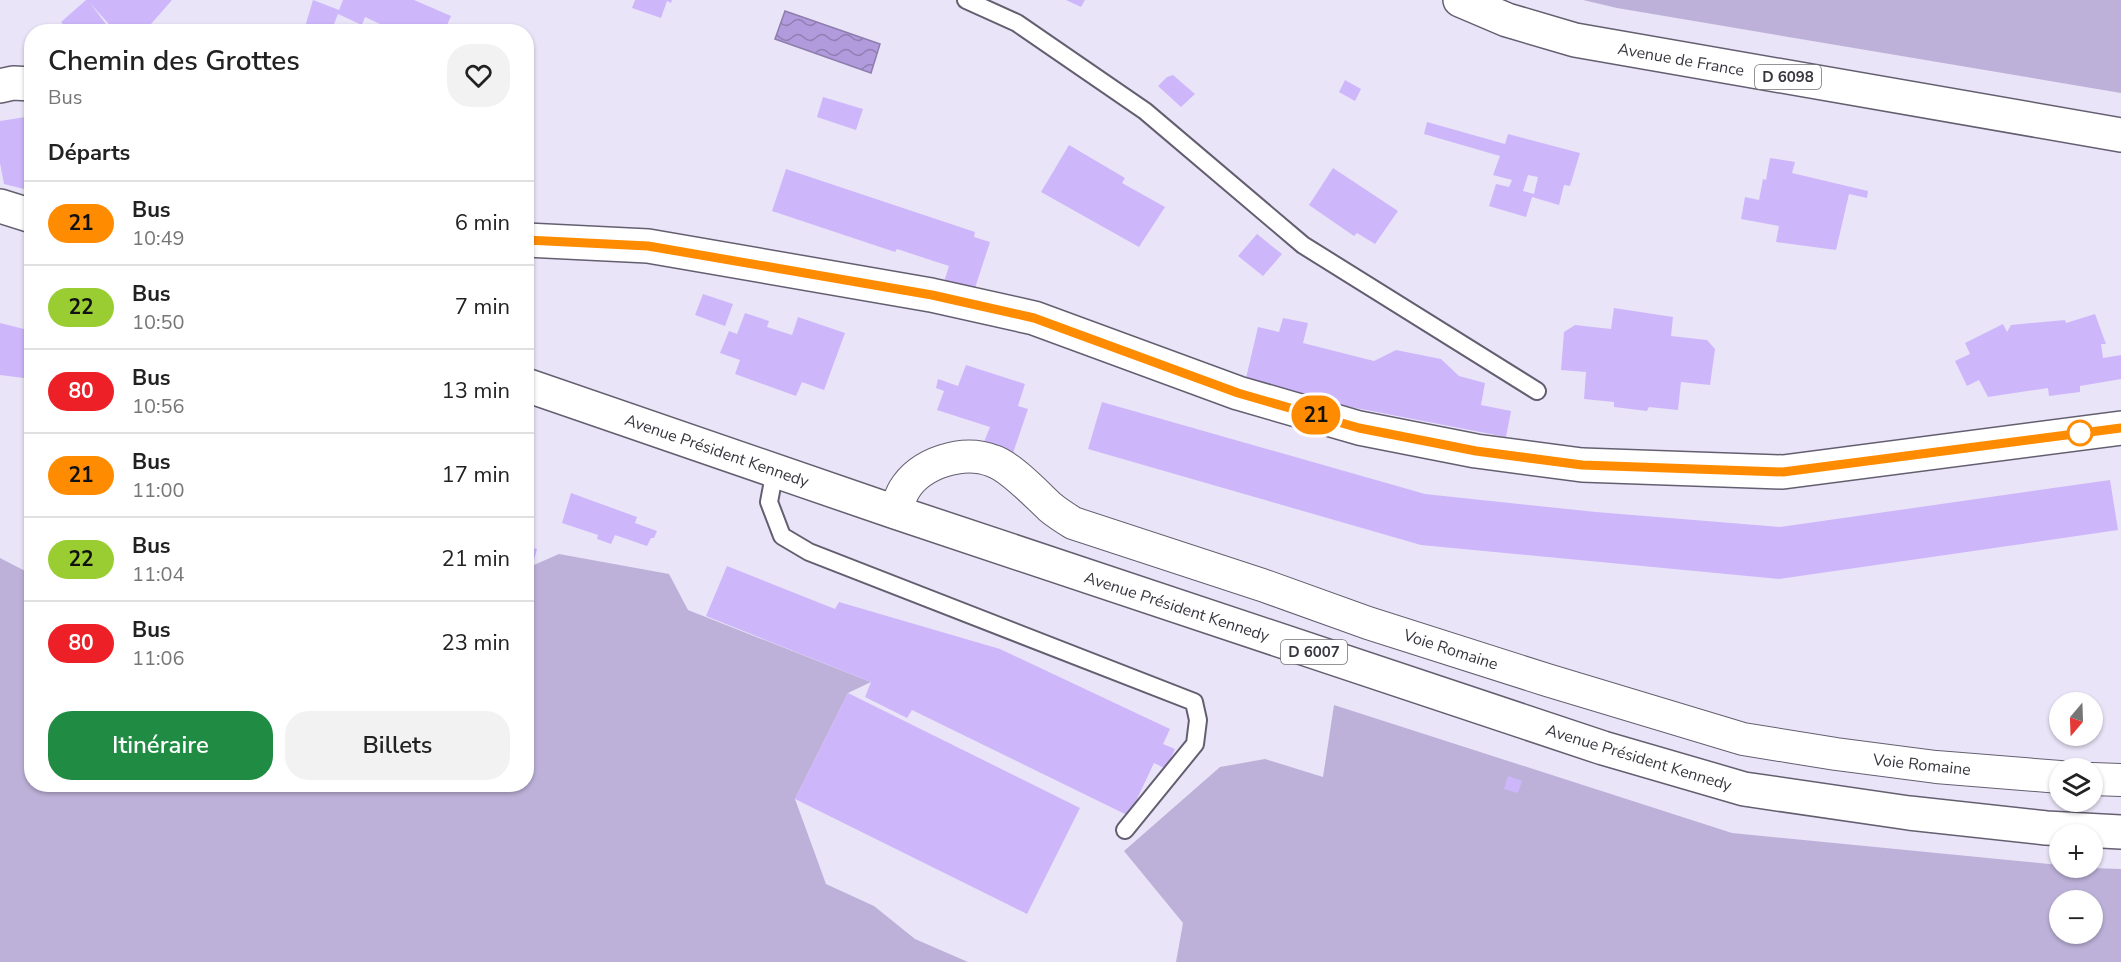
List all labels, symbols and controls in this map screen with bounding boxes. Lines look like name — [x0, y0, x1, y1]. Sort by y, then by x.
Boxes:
street label: Avenue de France — [1616, 38, 1746, 82]
text: Chemin des Grottes — [48, 42, 300, 80]
button: heart — [447, 44, 510, 107]
road number: D 6098 — [1755, 65, 1821, 89]
text: Bus — [48, 84, 82, 111]
text: Départs — [48, 138, 130, 168]
text: Bus — [132, 195, 171, 225]
text: 6 min — [455, 208, 510, 238]
text: 21 — [68, 209, 94, 237]
text: 10:49 — [132, 225, 185, 252]
text: Bus — [132, 279, 171, 309]
text: 7 min — [455, 292, 510, 322]
text: 22 — [68, 293, 94, 321]
text: 10:50 — [132, 309, 185, 336]
text: Bus — [132, 363, 171, 393]
text: 13 min — [442, 376, 510, 406]
text: 80 — [68, 377, 94, 405]
text: 10:56 — [132, 393, 185, 420]
line badge: 21 — [1289, 396, 1343, 434]
text: 21 — [1303, 401, 1329, 429]
street label: Avenue Président Kennedy — [622, 409, 812, 493]
unlabelled marker — [2067, 420, 2093, 446]
text: Bus — [132, 447, 171, 477]
text: 17 min — [442, 460, 510, 490]
text: 21 — [68, 461, 94, 489]
text: 11:00 — [132, 477, 185, 504]
text: Bus — [132, 531, 171, 561]
text: 21 min — [442, 544, 510, 574]
text: 22 — [68, 545, 94, 573]
text: 11:04 — [132, 561, 185, 588]
street label: Avenue Président Kennedy — [1081, 567, 1273, 648]
text: Bus — [132, 615, 171, 645]
street label: Voie Romaine — [1400, 624, 1501, 676]
text: 23 min — [442, 628, 510, 658]
text: 80 — [68, 629, 94, 657]
road number: D 6007 — [1281, 640, 1347, 664]
text: 11:06 — [132, 645, 185, 672]
north arrow — [2049, 692, 2103, 746]
map controls — [2049, 692, 2103, 944]
button: Itinéraire — [48, 711, 273, 780]
button: Billets — [285, 711, 510, 780]
street label: Avenue Président Kennedy — [1543, 719, 1735, 797]
street label: Voie Romaine — [1871, 749, 1972, 781]
button: layers — [2049, 758, 2103, 812]
button: + — [2049, 824, 2103, 878]
button: − — [2049, 890, 2103, 944]

